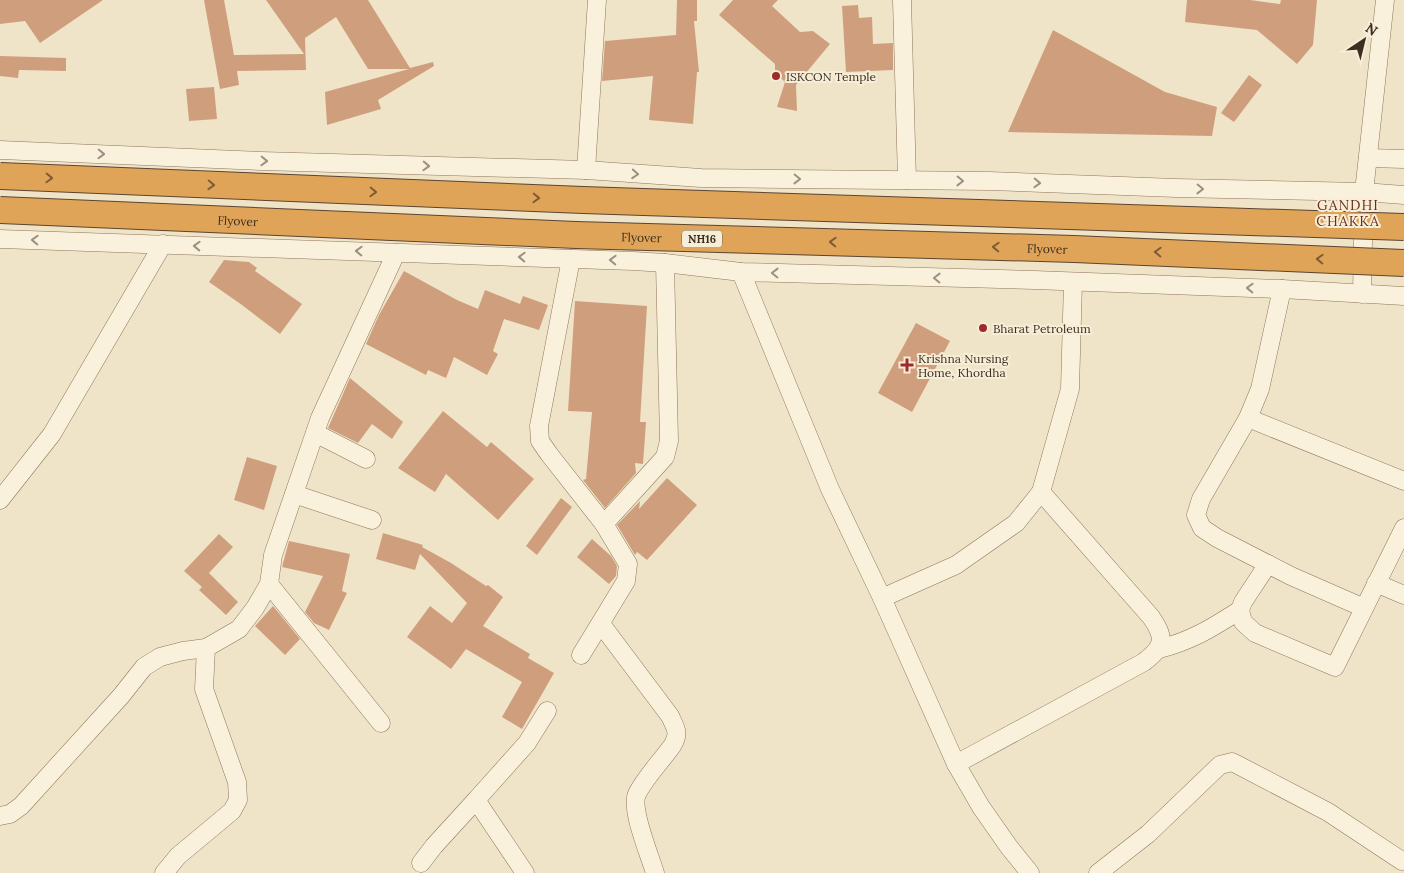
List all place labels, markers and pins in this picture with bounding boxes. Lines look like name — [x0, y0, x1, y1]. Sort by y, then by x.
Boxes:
place label: ISKCON Temple — [786, 69, 877, 84]
marker: ISKCON Temple — [770, 70, 782, 82]
place label: Bharat Petroleum — [993, 321, 1091, 336]
marker: Bharat Petroleum — [977, 322, 989, 334]
place label: Krishna Nursing Home, Khordha — [918, 351, 1009, 380]
marker: Krishna Nursing Home, Khordha — [900, 358, 914, 372]

